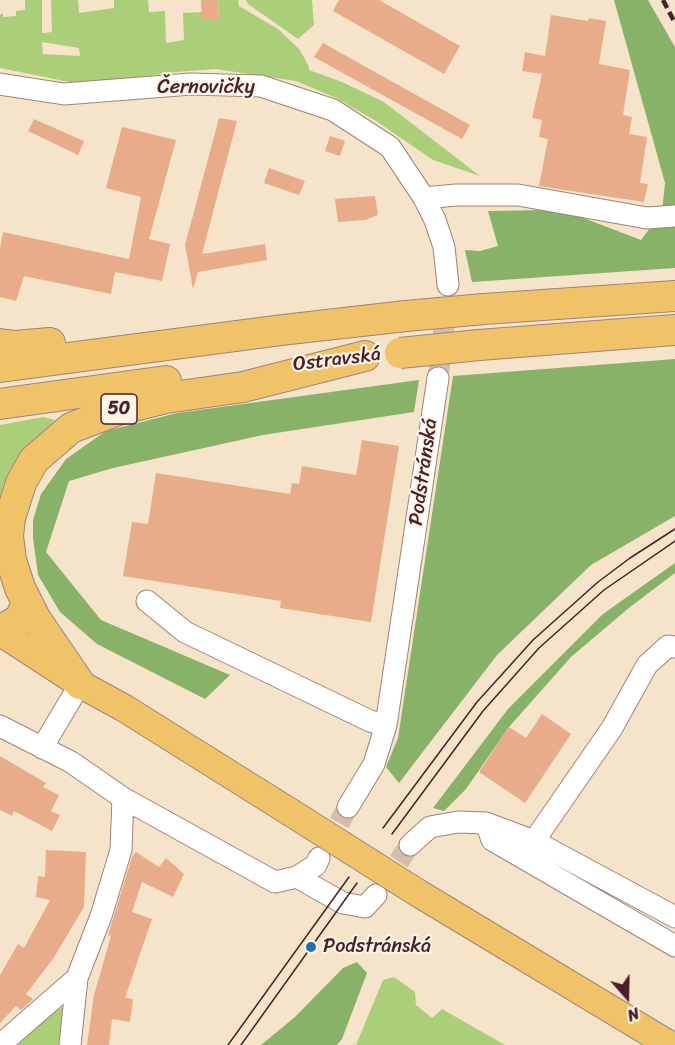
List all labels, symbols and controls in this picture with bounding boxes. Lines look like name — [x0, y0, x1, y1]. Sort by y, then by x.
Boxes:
street label: Černovičky — [157, 76, 255, 100]
street label: Ostravská — [292, 343, 382, 377]
road number: 50 — [101, 394, 137, 424]
street label: Podstránská — [405, 417, 443, 527]
place label: Podstránská — [323, 935, 431, 959]
marker: Podstránská — [304, 940, 318, 954]
north arrow — [597, 967, 657, 1027]
text: N — [623, 999, 643, 1030]

